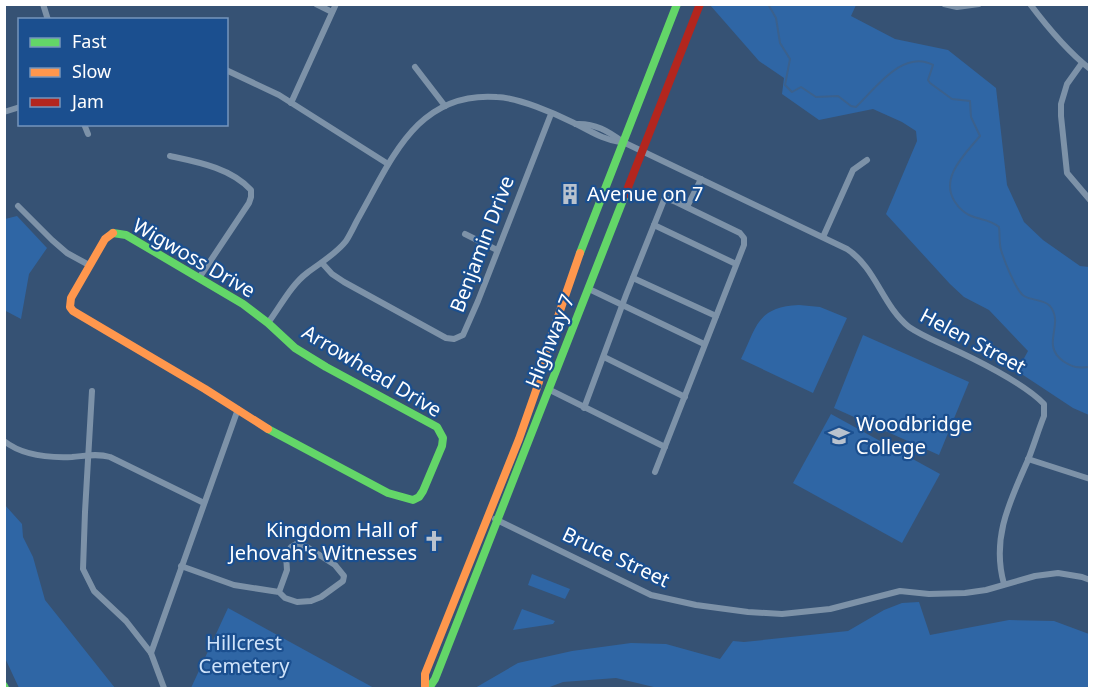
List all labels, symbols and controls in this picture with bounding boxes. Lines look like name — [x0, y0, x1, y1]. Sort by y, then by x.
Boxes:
legend — [18, 18, 228, 126]
text: Fast — [72, 29, 107, 53]
text: Slow — [72, 59, 111, 83]
text: Jam — [70, 89, 104, 113]
street label: Benjamin Drive — [443, 172, 520, 316]
place label: Avenue on 7 — [587, 180, 704, 207]
building icon: Avenue on 7 — [558, 182, 582, 206]
street label: Wigwoss Drive — [128, 211, 261, 304]
street label: Highway 7 — [519, 290, 580, 391]
street label: Helen Street — [916, 301, 1031, 380]
street label: Arrowhead Drive — [298, 318, 447, 423]
place label: Woodbridge College — [856, 410, 972, 460]
school or university icon: Woodbridge College — [827, 424, 851, 448]
place label: Kingdom Hall of Jehovah's Witnesses — [227, 516, 418, 566]
street label: Bruce Street — [558, 520, 674, 593]
church icon: Kingdom Hall of Jehovah's Witnesses — [422, 529, 446, 553]
park label: Hillcrest Cemetery — [199, 629, 290, 679]

